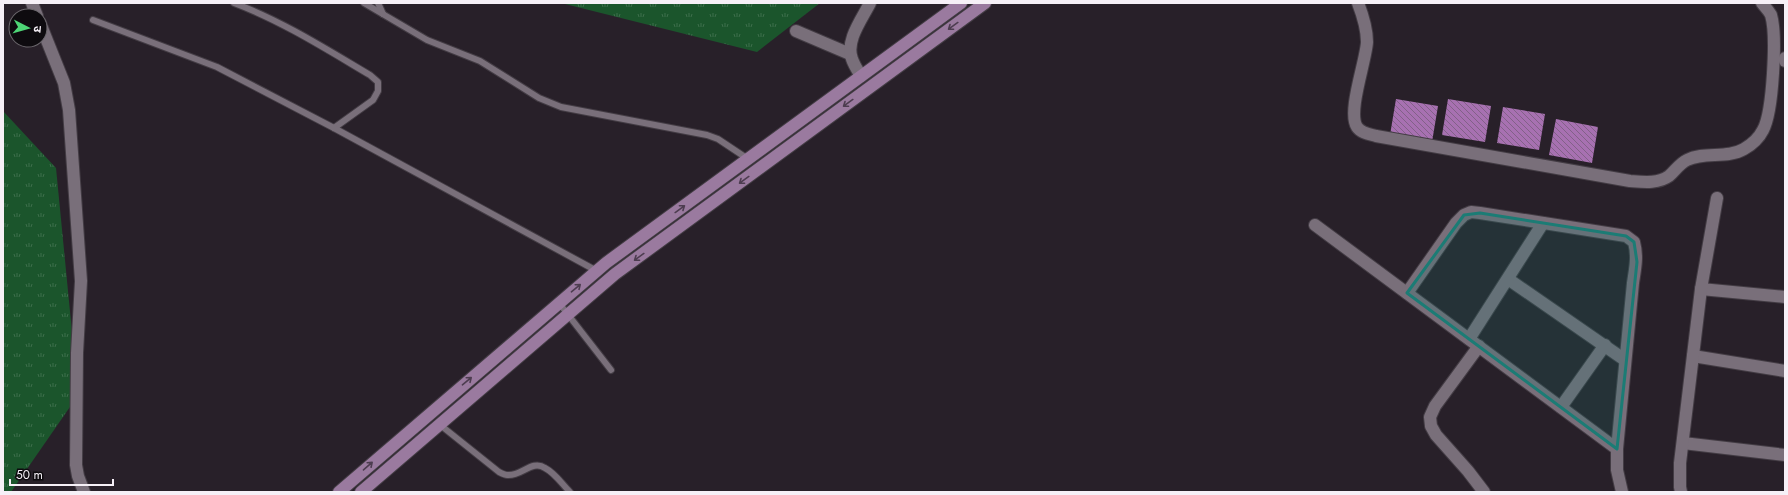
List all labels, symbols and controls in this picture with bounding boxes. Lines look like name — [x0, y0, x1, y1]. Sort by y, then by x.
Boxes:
north arrow — [8, 8, 48, 48]
one-way arrow — [948, 22, 959, 30]
text: उ — [30, 25, 46, 34]
one-way arrow — [843, 99, 854, 107]
one-way arrow — [738, 176, 749, 184]
one-way arrow — [674, 205, 685, 213]
one-way arrow — [633, 253, 644, 261]
one-way arrow — [571, 284, 582, 293]
one-way arrow — [461, 377, 472, 386]
scale bar — [10, 461, 113, 487]
one-way arrow — [363, 462, 374, 471]
text: 50 m — [16, 466, 43, 484]

